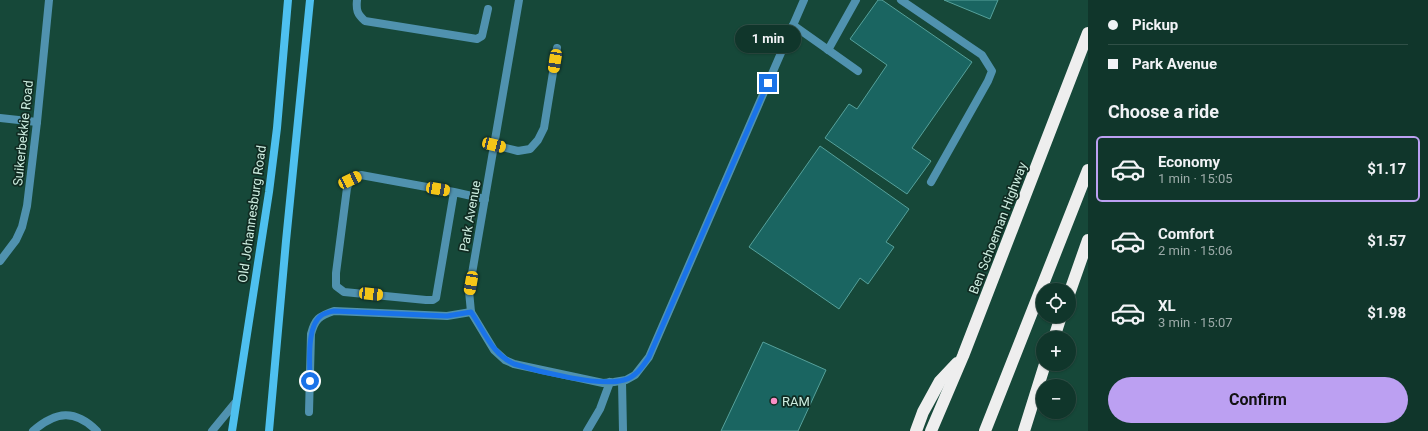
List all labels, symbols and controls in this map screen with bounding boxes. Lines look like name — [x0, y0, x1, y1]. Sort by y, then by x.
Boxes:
text: Pickup — [1132, 16, 1178, 34]
callout: 1 min — [735, 25, 801, 53]
text: 1 min — [752, 31, 784, 46]
car — [547, 48, 563, 74]
text: Park Avenue — [1132, 55, 1217, 73]
route end — [759, 74, 777, 92]
street label: Suikerbekkie Road — [10, 79, 36, 187]
text: Choose a ride — [1108, 101, 1219, 122]
car — [481, 136, 507, 154]
street label: Old Johannesburg Road — [235, 144, 269, 284]
icon: car — [1110, 151, 1146, 187]
text: Economy — [1158, 153, 1220, 171]
street label: Ben Schoeman Highway — [966, 160, 1030, 296]
text: $1.17 — [1367, 160, 1406, 178]
car — [337, 169, 363, 191]
text: 1 min · 15:05 — [1158, 171, 1233, 186]
street label: Park Avenue — [456, 179, 484, 253]
car — [425, 181, 451, 197]
icon: car — [1110, 223, 1146, 259]
text: Comfort — [1158, 225, 1214, 243]
text: $1.57 — [1367, 232, 1406, 250]
text: 2 min · 15:06 — [1158, 243, 1233, 258]
car — [463, 270, 479, 296]
map controls — [1036, 283, 1076, 419]
button: locate — [1036, 283, 1076, 323]
car — [358, 287, 384, 301]
icon: car — [1110, 295, 1146, 331]
text: XL — [1158, 297, 1176, 315]
text: $1.98 — [1367, 304, 1406, 322]
text: 3 min · 15:07 — [1158, 315, 1233, 330]
button: + — [1036, 331, 1076, 371]
route start — [301, 372, 319, 390]
button: Confirm — [1108, 377, 1408, 423]
button: − — [1036, 379, 1076, 419]
place label: RAM — [782, 394, 810, 409]
marker: RAM — [769, 396, 779, 406]

